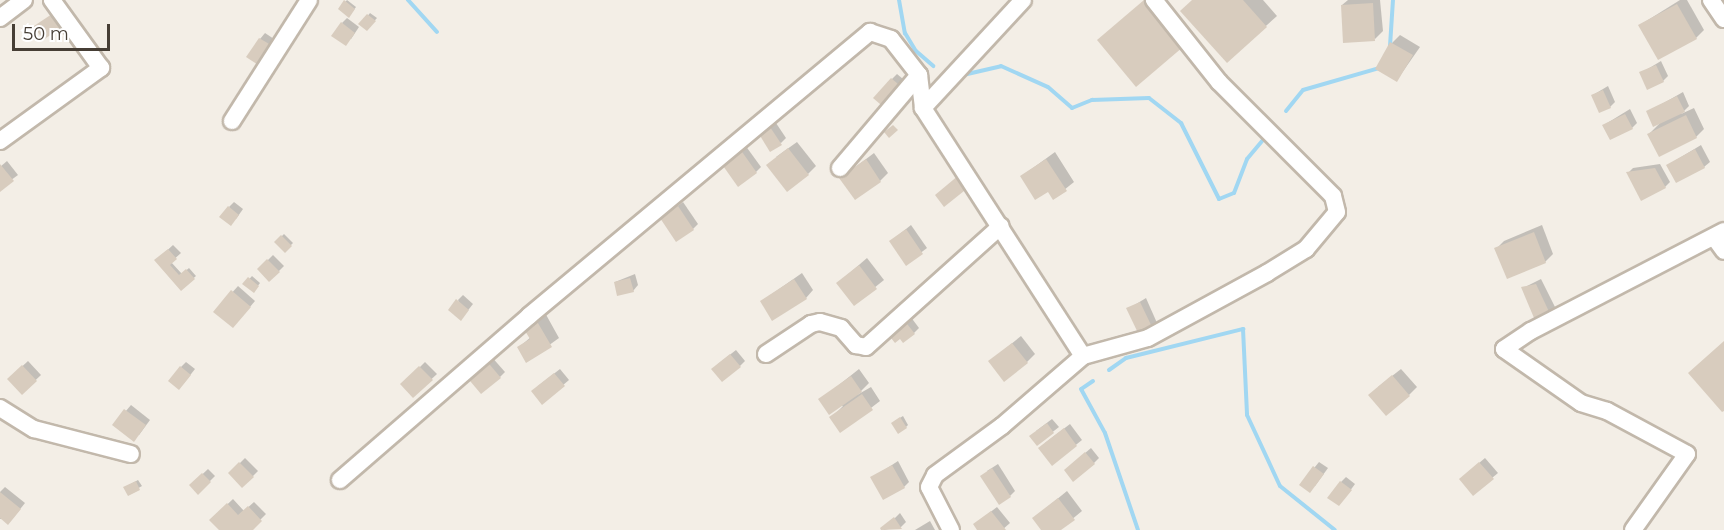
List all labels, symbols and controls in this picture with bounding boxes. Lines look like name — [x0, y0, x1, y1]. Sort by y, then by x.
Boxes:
scale bar — [15, 12, 112, 50]
text: 50 m — [23, 23, 69, 45]

